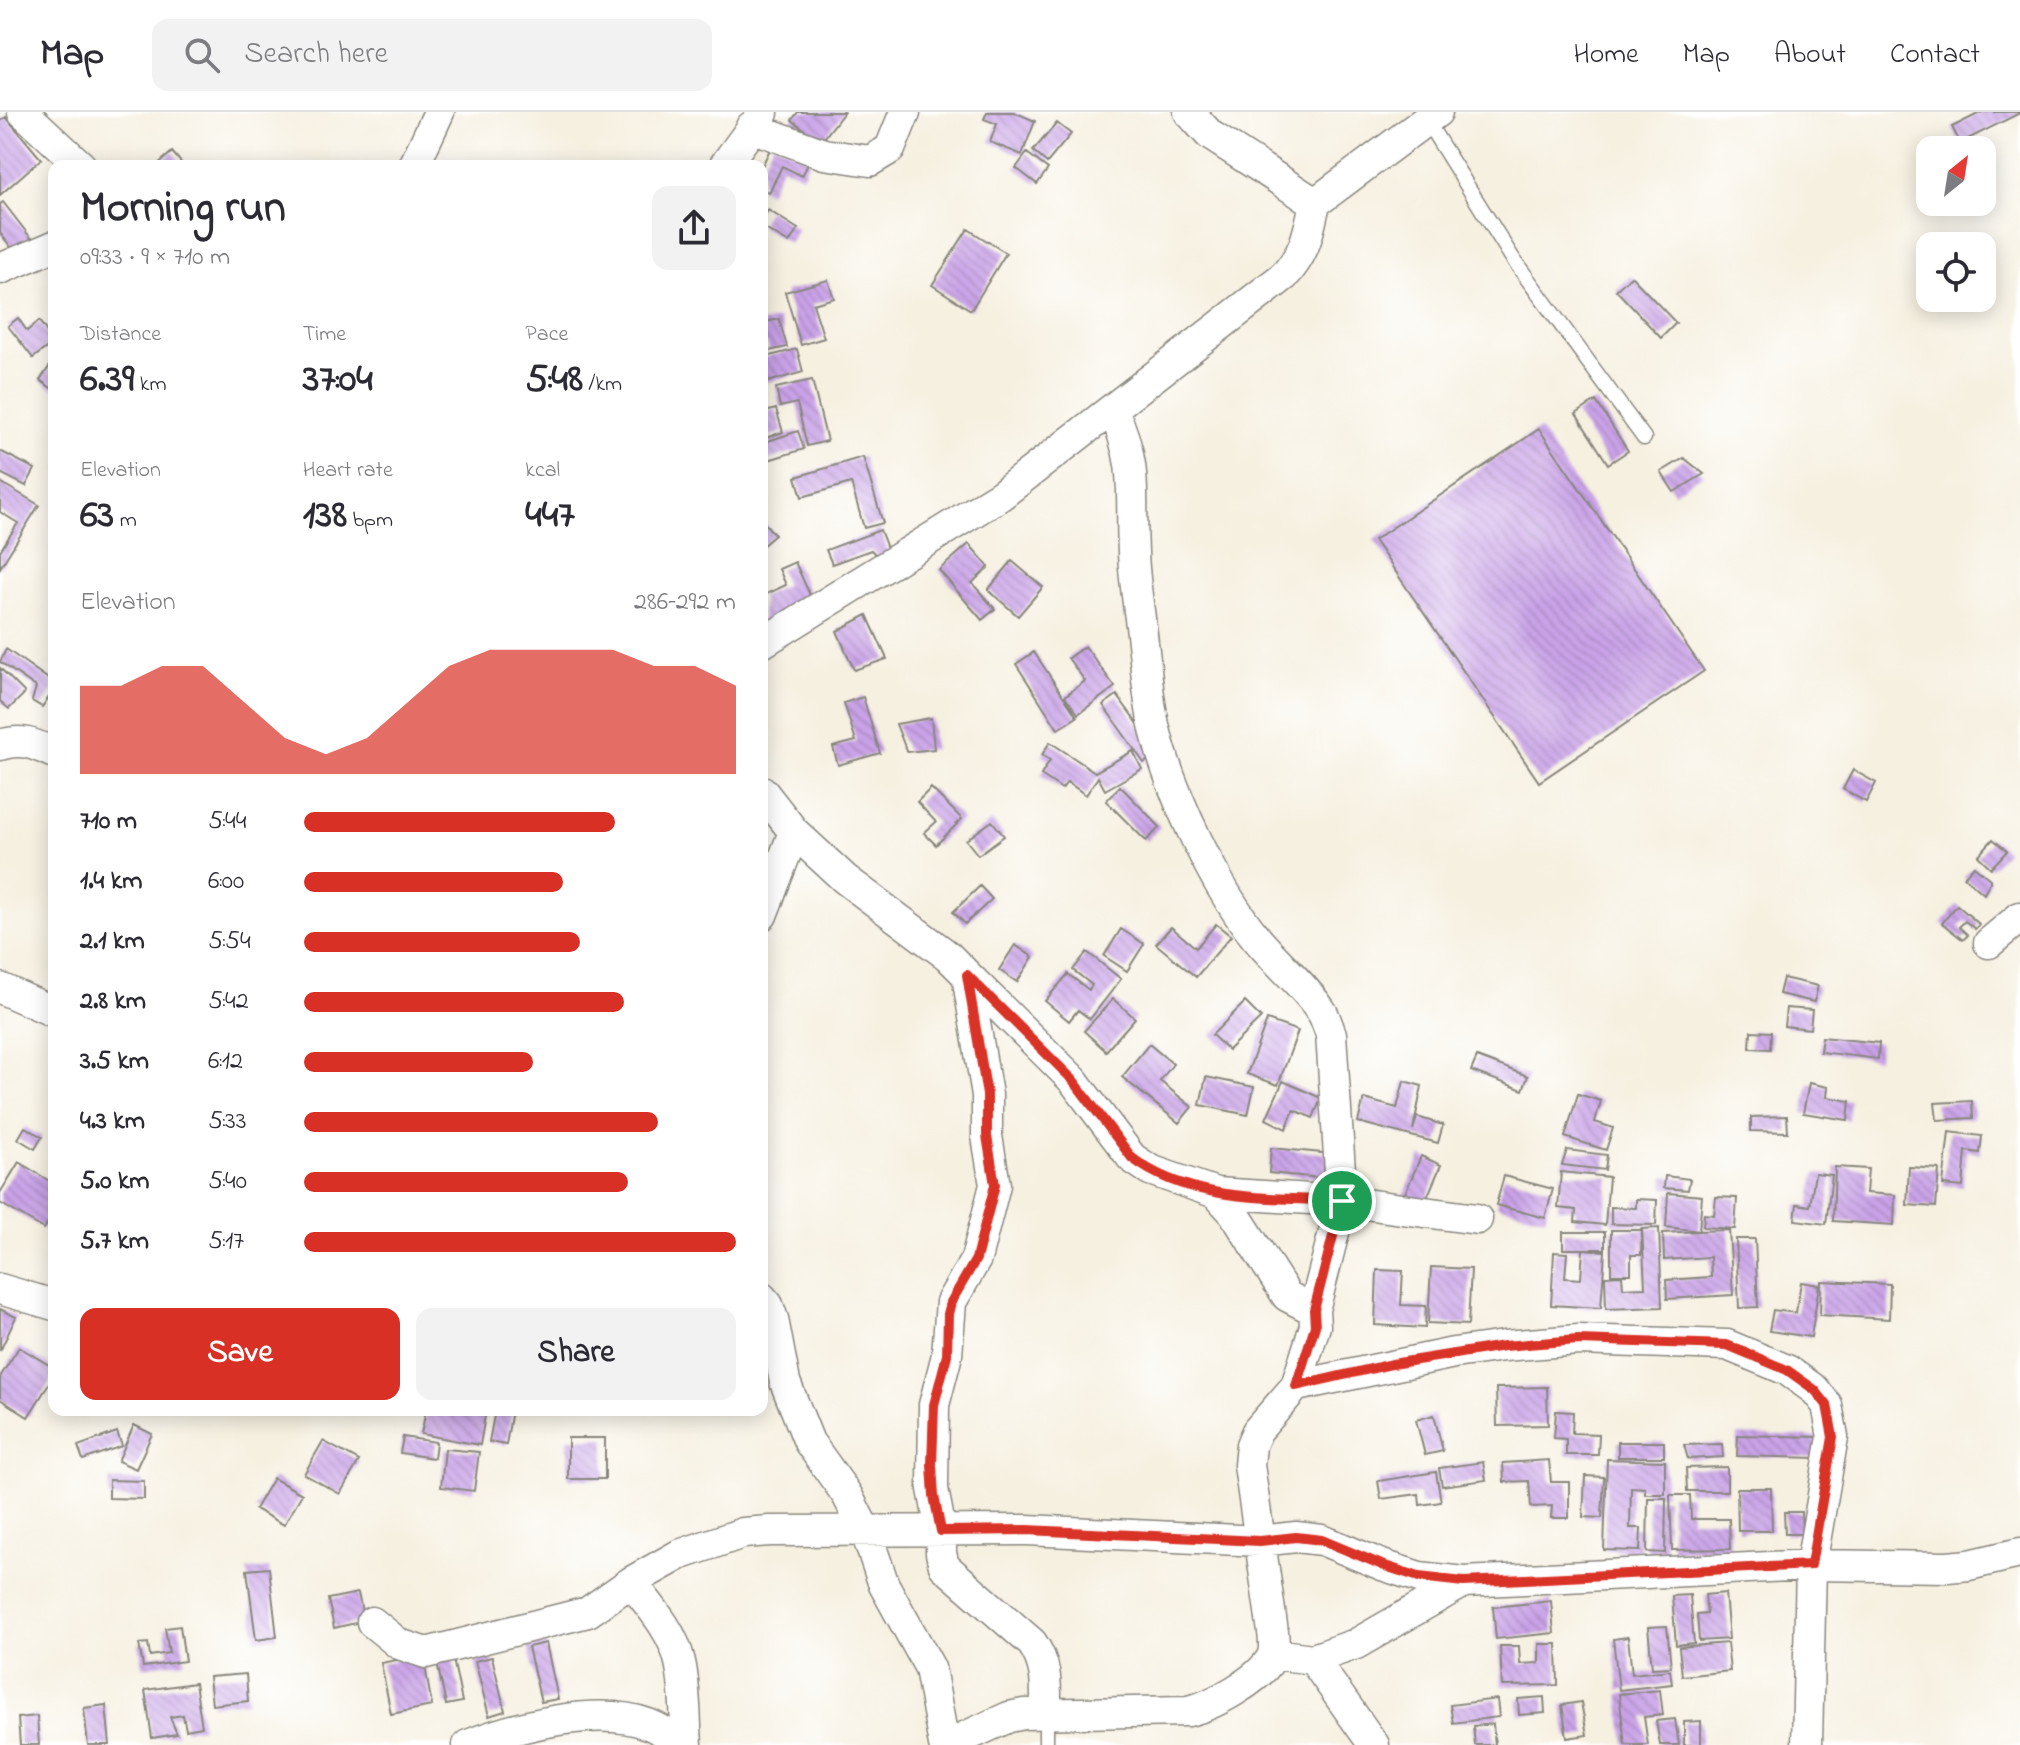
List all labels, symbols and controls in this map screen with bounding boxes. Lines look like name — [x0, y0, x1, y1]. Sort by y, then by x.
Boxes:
search box — [152, 19, 712, 91]
text: Map — [40, 27, 104, 83]
icon: search — [180, 33, 224, 77]
text: Search here — [244, 33, 388, 77]
text: Home — [1573, 35, 1639, 76]
text: Map — [1683, 35, 1730, 76]
text: About — [1774, 35, 1846, 76]
text: Contact — [1890, 35, 1980, 76]
north arrow — [1916, 136, 1996, 216]
map controls — [1916, 136, 1996, 312]
text: Morning run — [80, 177, 286, 241]
button: share — [652, 186, 736, 270]
button: locate — [1916, 232, 1996, 312]
text: 09:33 · 9 × 710 m — [80, 239, 230, 277]
text: Distance — [80, 319, 161, 351]
text: Time — [303, 319, 346, 351]
text: Pace — [525, 319, 568, 351]
text: 6.39 — [80, 351, 134, 410]
text: 37:04 — [303, 351, 373, 410]
text: 5:48 — [525, 351, 583, 410]
text: km — [134, 369, 167, 401]
text: /km — [583, 369, 622, 401]
text: Elevation — [80, 455, 161, 487]
text: Heart rate — [303, 455, 393, 487]
text: kcal — [525, 455, 560, 487]
text: 63 — [80, 487, 114, 546]
text: 138 — [303, 487, 347, 546]
text: 447 — [525, 487, 575, 546]
text: m — [114, 505, 137, 537]
text: bpm — [347, 505, 393, 537]
text: Elevation — [80, 584, 176, 622]
text: 286–292 m — [634, 584, 736, 622]
text: 710 m — [80, 803, 137, 841]
text: 5:44 — [208, 803, 247, 841]
text: 1.4 km — [80, 863, 142, 901]
text: 6:00 — [208, 863, 244, 901]
text: 2.1 km — [80, 923, 145, 961]
text: 5:54 — [208, 923, 251, 961]
text: 2.8 km — [80, 983, 146, 1021]
text: 5:42 — [208, 983, 249, 1021]
text: 3.5 km — [80, 1043, 149, 1081]
text: 6:12 — [208, 1043, 243, 1081]
text: 4.3 km — [80, 1103, 145, 1141]
text: 5:33 — [208, 1103, 247, 1141]
text: 5.0 km — [80, 1163, 149, 1201]
text: 5:40 — [208, 1163, 247, 1201]
pin — [1308, 1167, 1376, 1235]
icon: arrive — [1320, 1179, 1364, 1223]
text: 5.7 km — [80, 1223, 149, 1261]
text: 5:17 — [208, 1223, 244, 1261]
button: Save — [80, 1308, 400, 1400]
button: Share — [416, 1308, 736, 1400]

